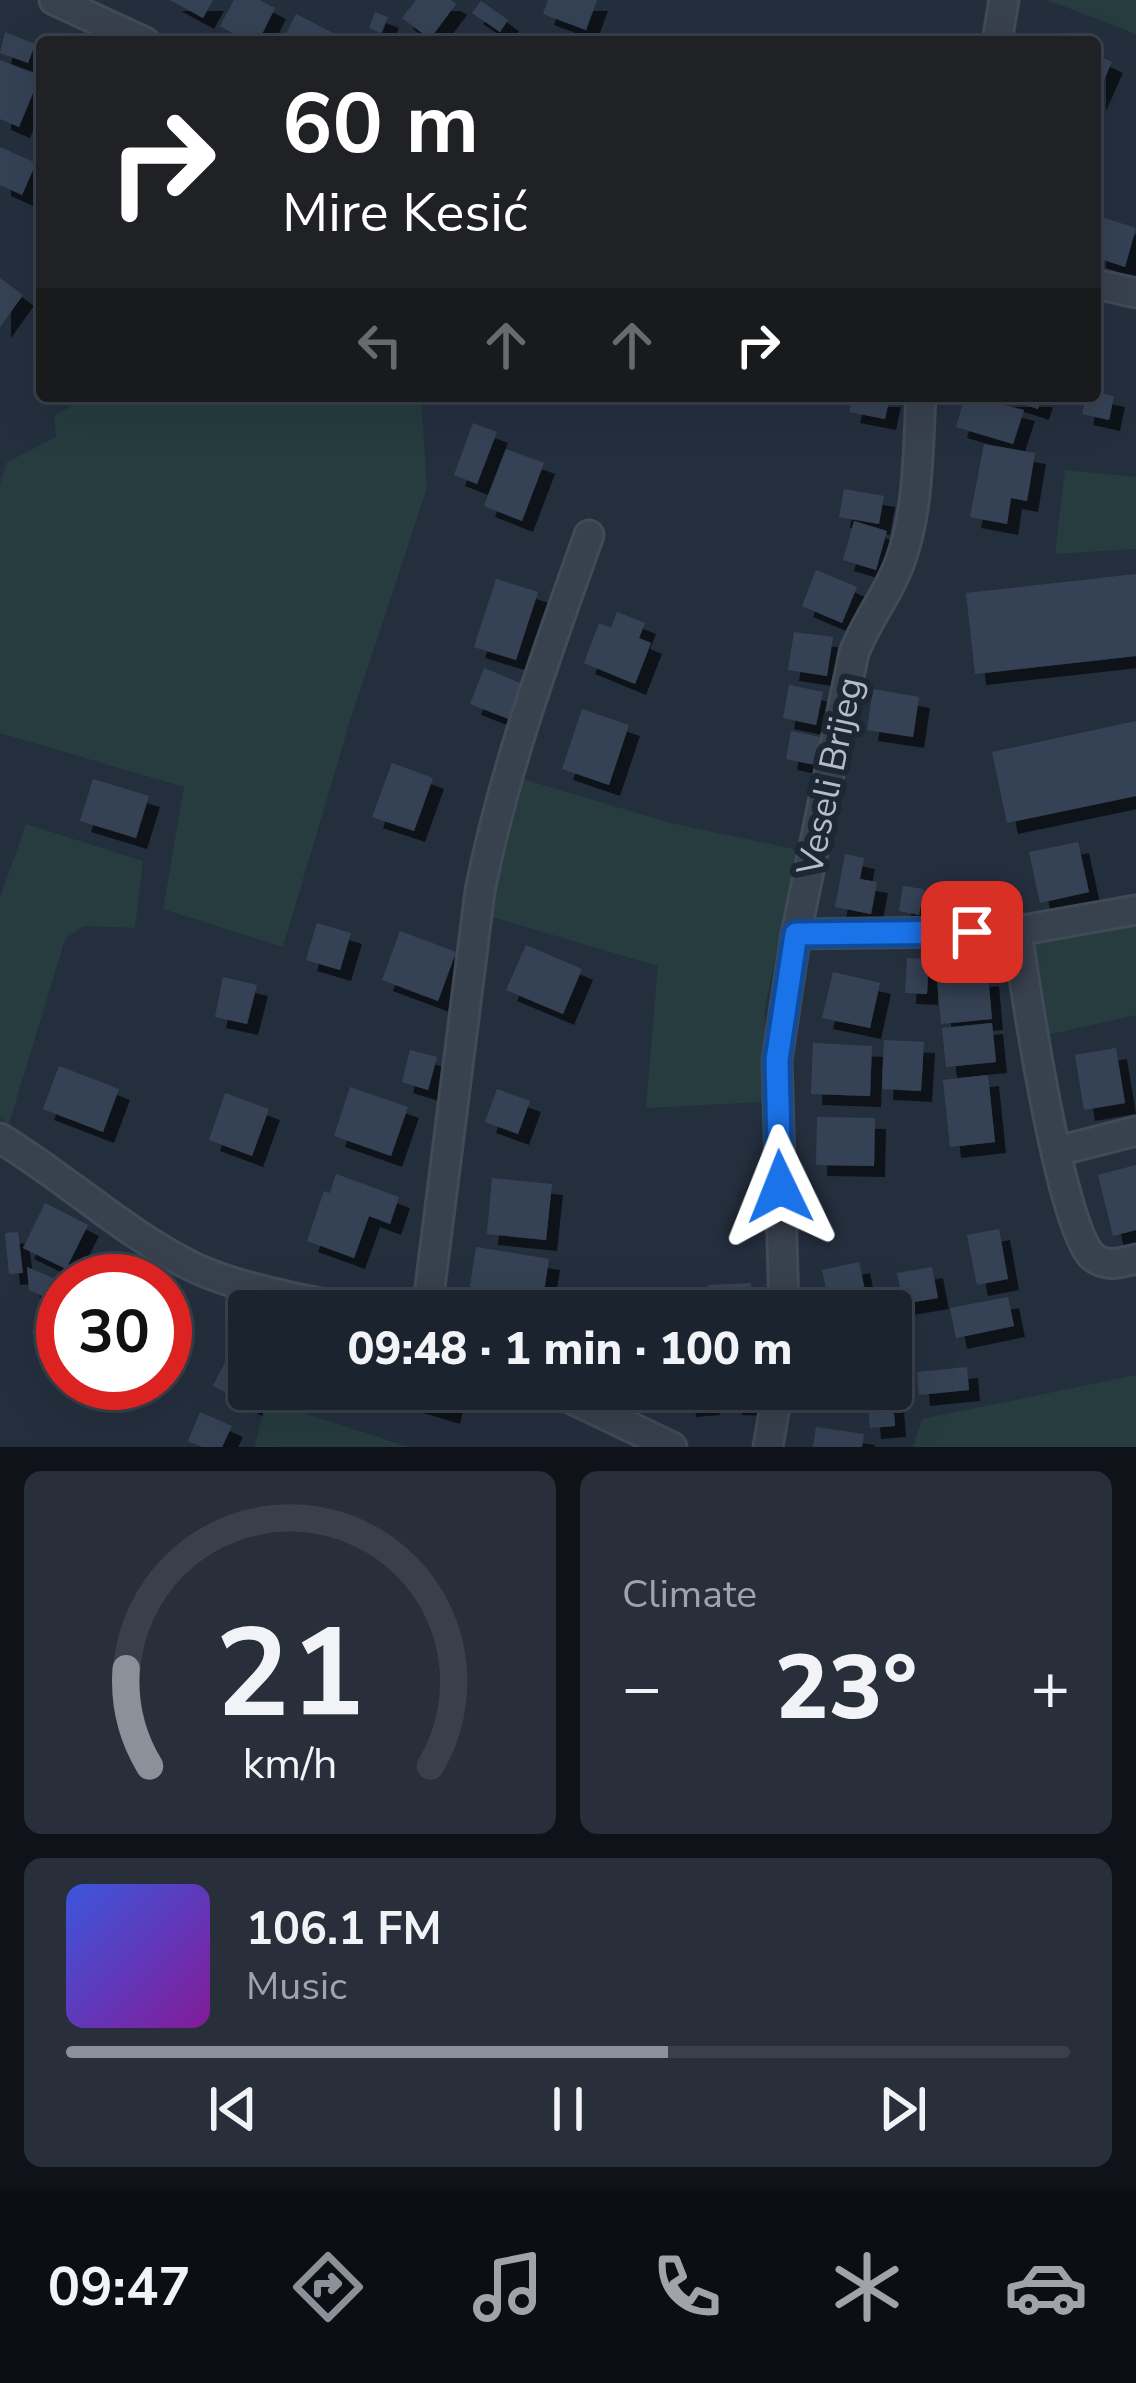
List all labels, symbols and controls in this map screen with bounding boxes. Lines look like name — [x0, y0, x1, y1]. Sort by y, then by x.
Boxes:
text: 60 m — [282, 67, 479, 182]
icon: right — [84, 84, 240, 240]
text: Mire Kesić — [282, 176, 528, 250]
icon: left — [347, 312, 413, 378]
icon: ahead — [473, 312, 539, 378]
icon: ahead — [599, 312, 665, 378]
icon: right — [725, 312, 791, 378]
street label: Veseli Brijeg — [785, 673, 875, 881]
pin — [921, 881, 1023, 983]
icon: arrive — [939, 899, 1005, 965]
position arrow — [717, 1124, 843, 1250]
speed limit sign: 30 — [36, 1254, 192, 1410]
text: 09:48 · 1 min · 100 m — [347, 1319, 793, 1380]
text: Climate — [622, 1568, 757, 1621]
text: 21 — [215, 1589, 365, 1759]
text: 23° — [775, 1627, 917, 1750]
text: − — [622, 1643, 662, 1733]
text: + — [1030, 1643, 1070, 1733]
text: km/h — [243, 1734, 337, 1792]
text: 106.1 FM — [246, 1899, 442, 1960]
text: Music — [246, 1960, 347, 2013]
icon: previous — [200, 2076, 266, 2142]
icon: pause — [535, 2076, 601, 2142]
icon: next — [870, 2076, 936, 2142]
icon: directions — [286, 2245, 370, 2329]
icon: music — [466, 2245, 550, 2329]
icon: phone — [645, 2245, 729, 2329]
icon: climate — [825, 2245, 909, 2329]
icon: car — [1004, 2245, 1088, 2329]
text: 09:47 — [48, 2250, 191, 2324]

